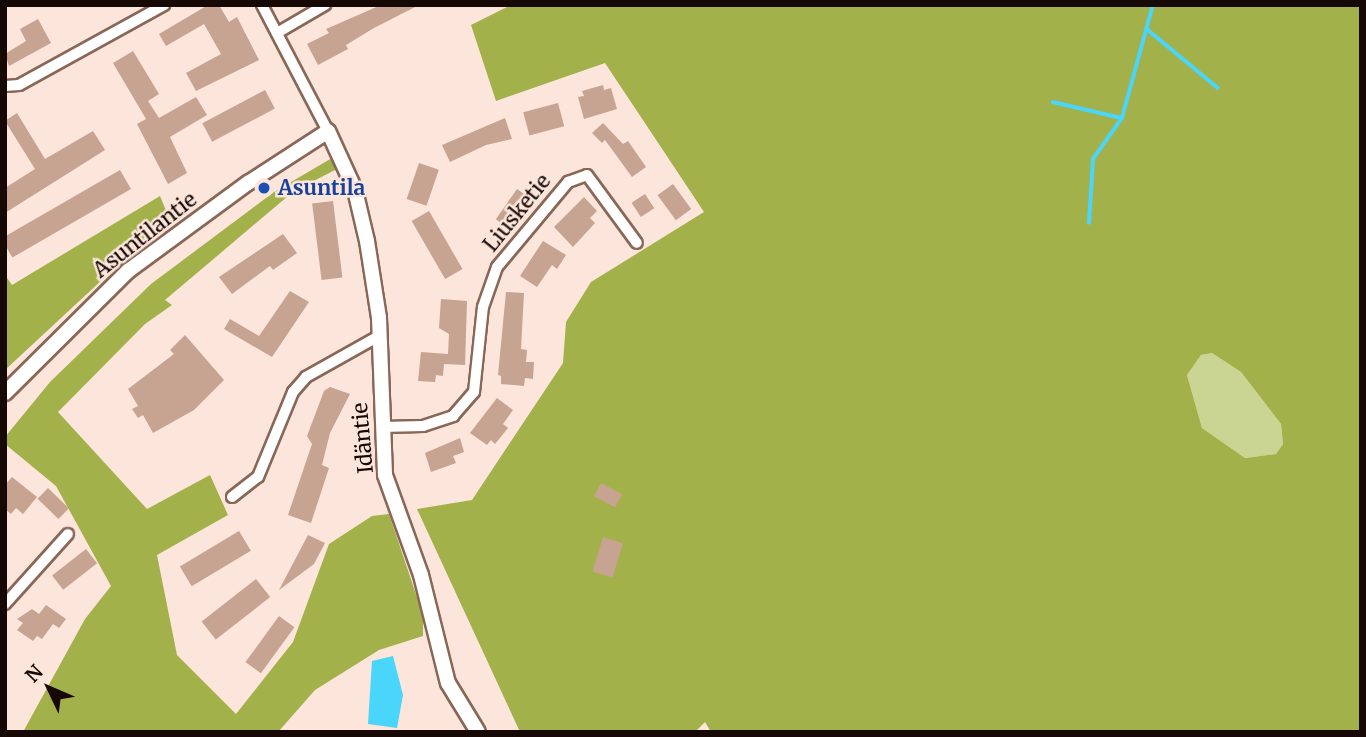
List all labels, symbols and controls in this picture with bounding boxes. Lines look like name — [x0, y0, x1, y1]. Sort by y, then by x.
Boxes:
street label: Liusketie — [478, 169, 556, 257]
place label: Asuntila — [278, 175, 365, 201]
marker: Asuntila — [256, 180, 272, 196]
street label: Asuntilantie — [88, 187, 202, 283]
street label: Idäntie — [347, 401, 379, 475]
north arrow — [14, 653, 84, 723]
text: N — [20, 660, 48, 687]

